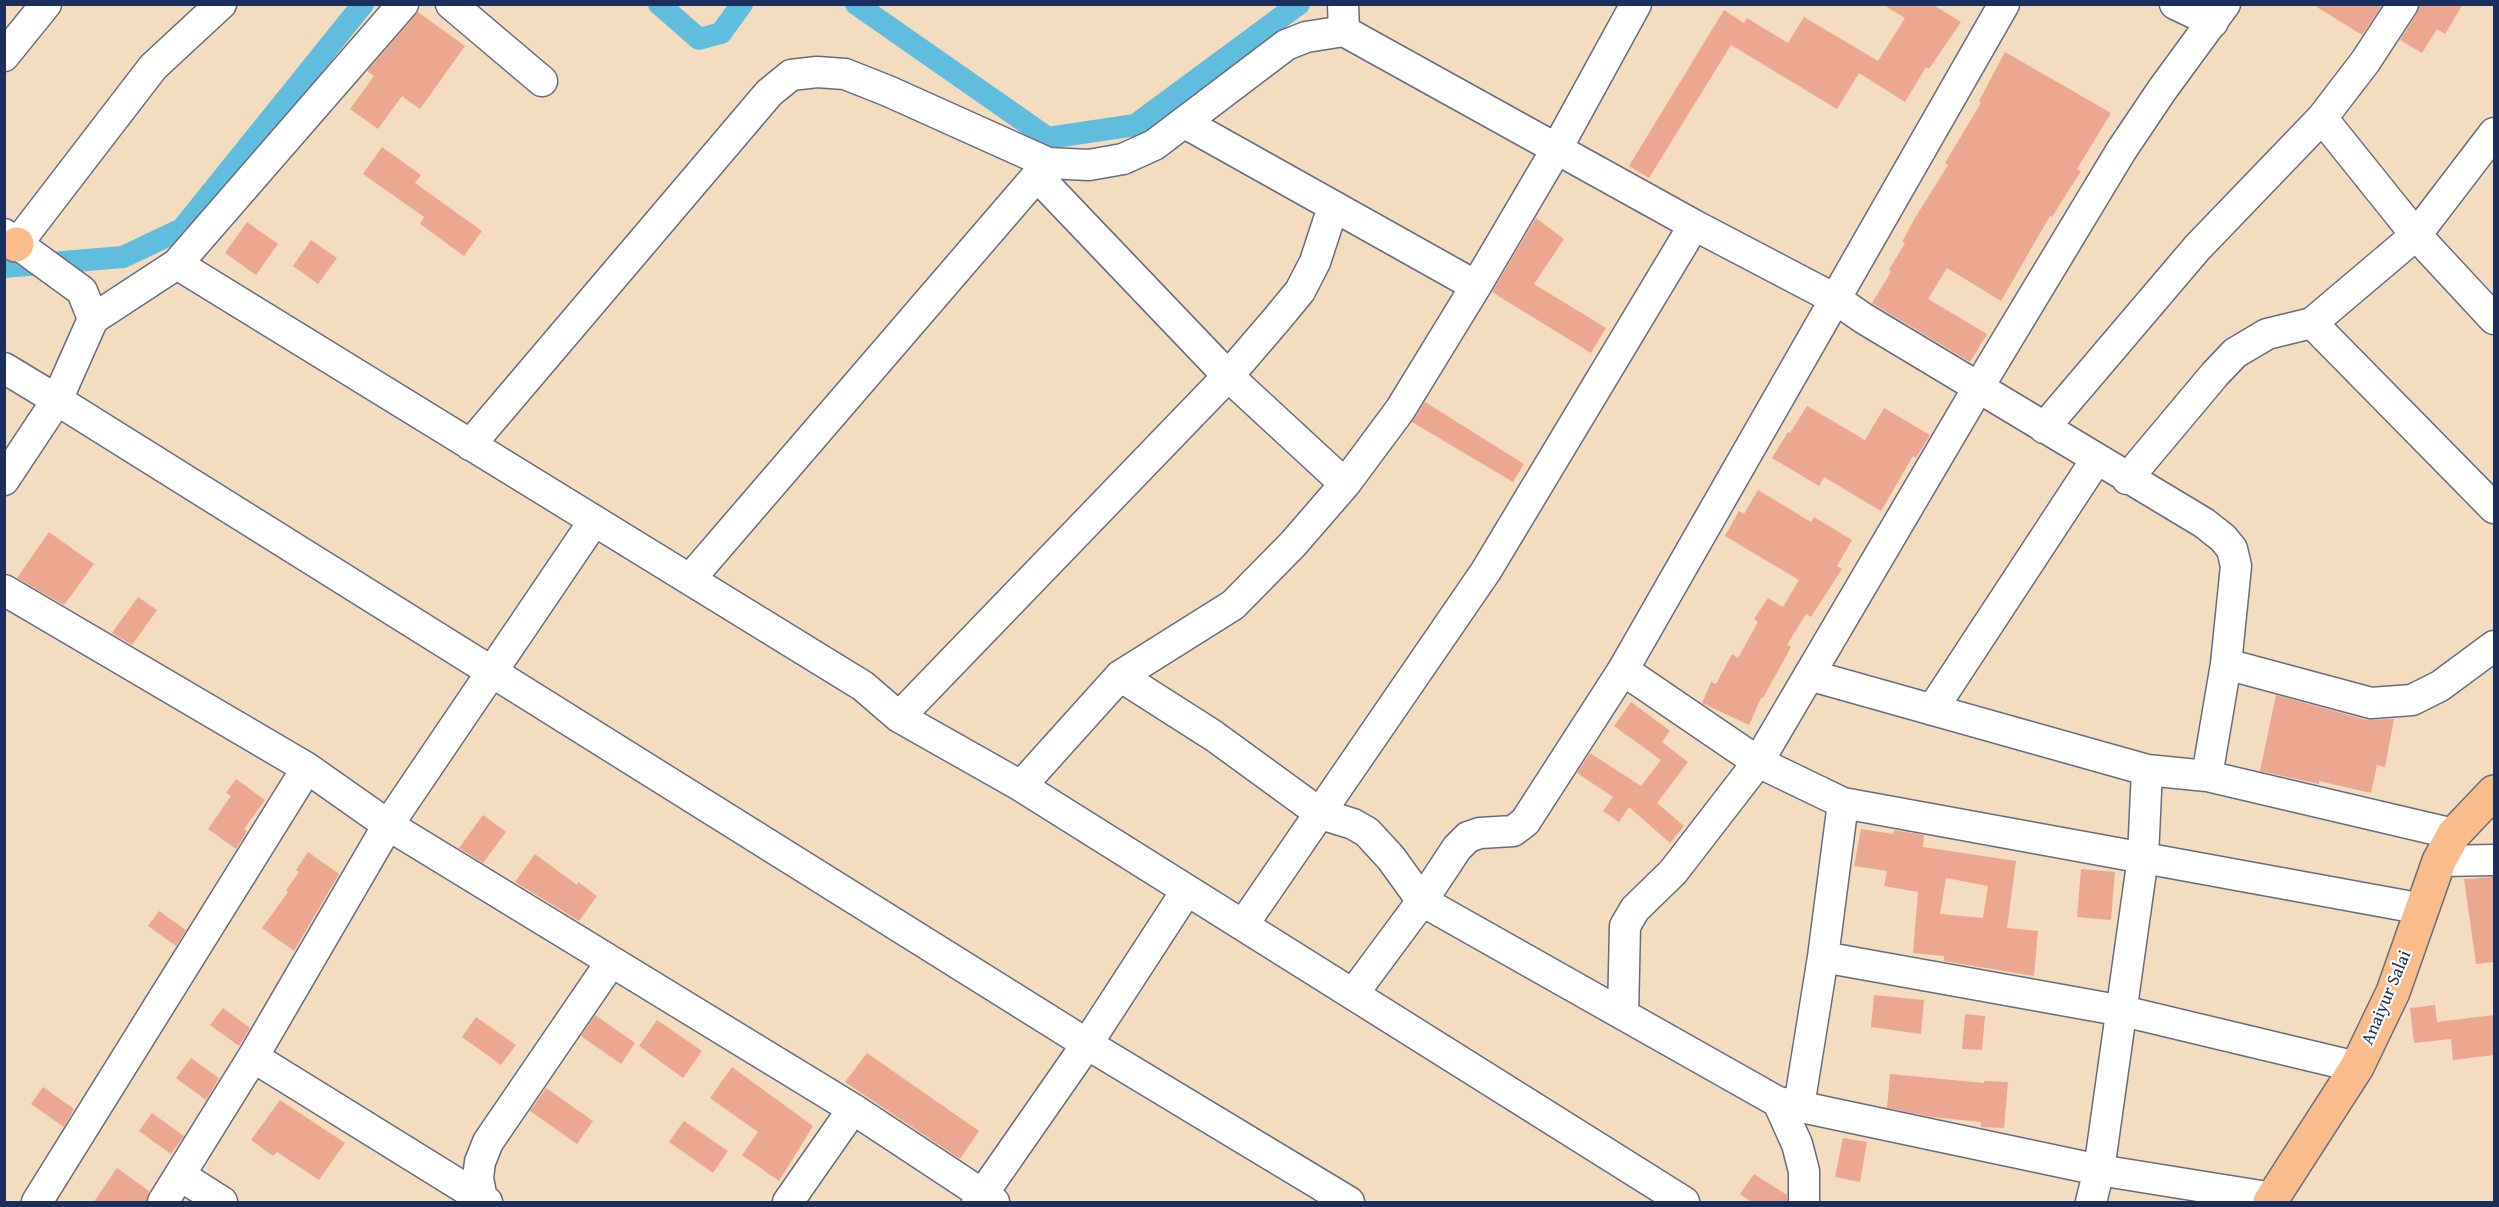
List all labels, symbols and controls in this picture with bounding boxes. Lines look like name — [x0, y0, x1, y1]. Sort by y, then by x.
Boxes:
street label: Anaiyur Salai — [2357, 947, 2417, 1049]

